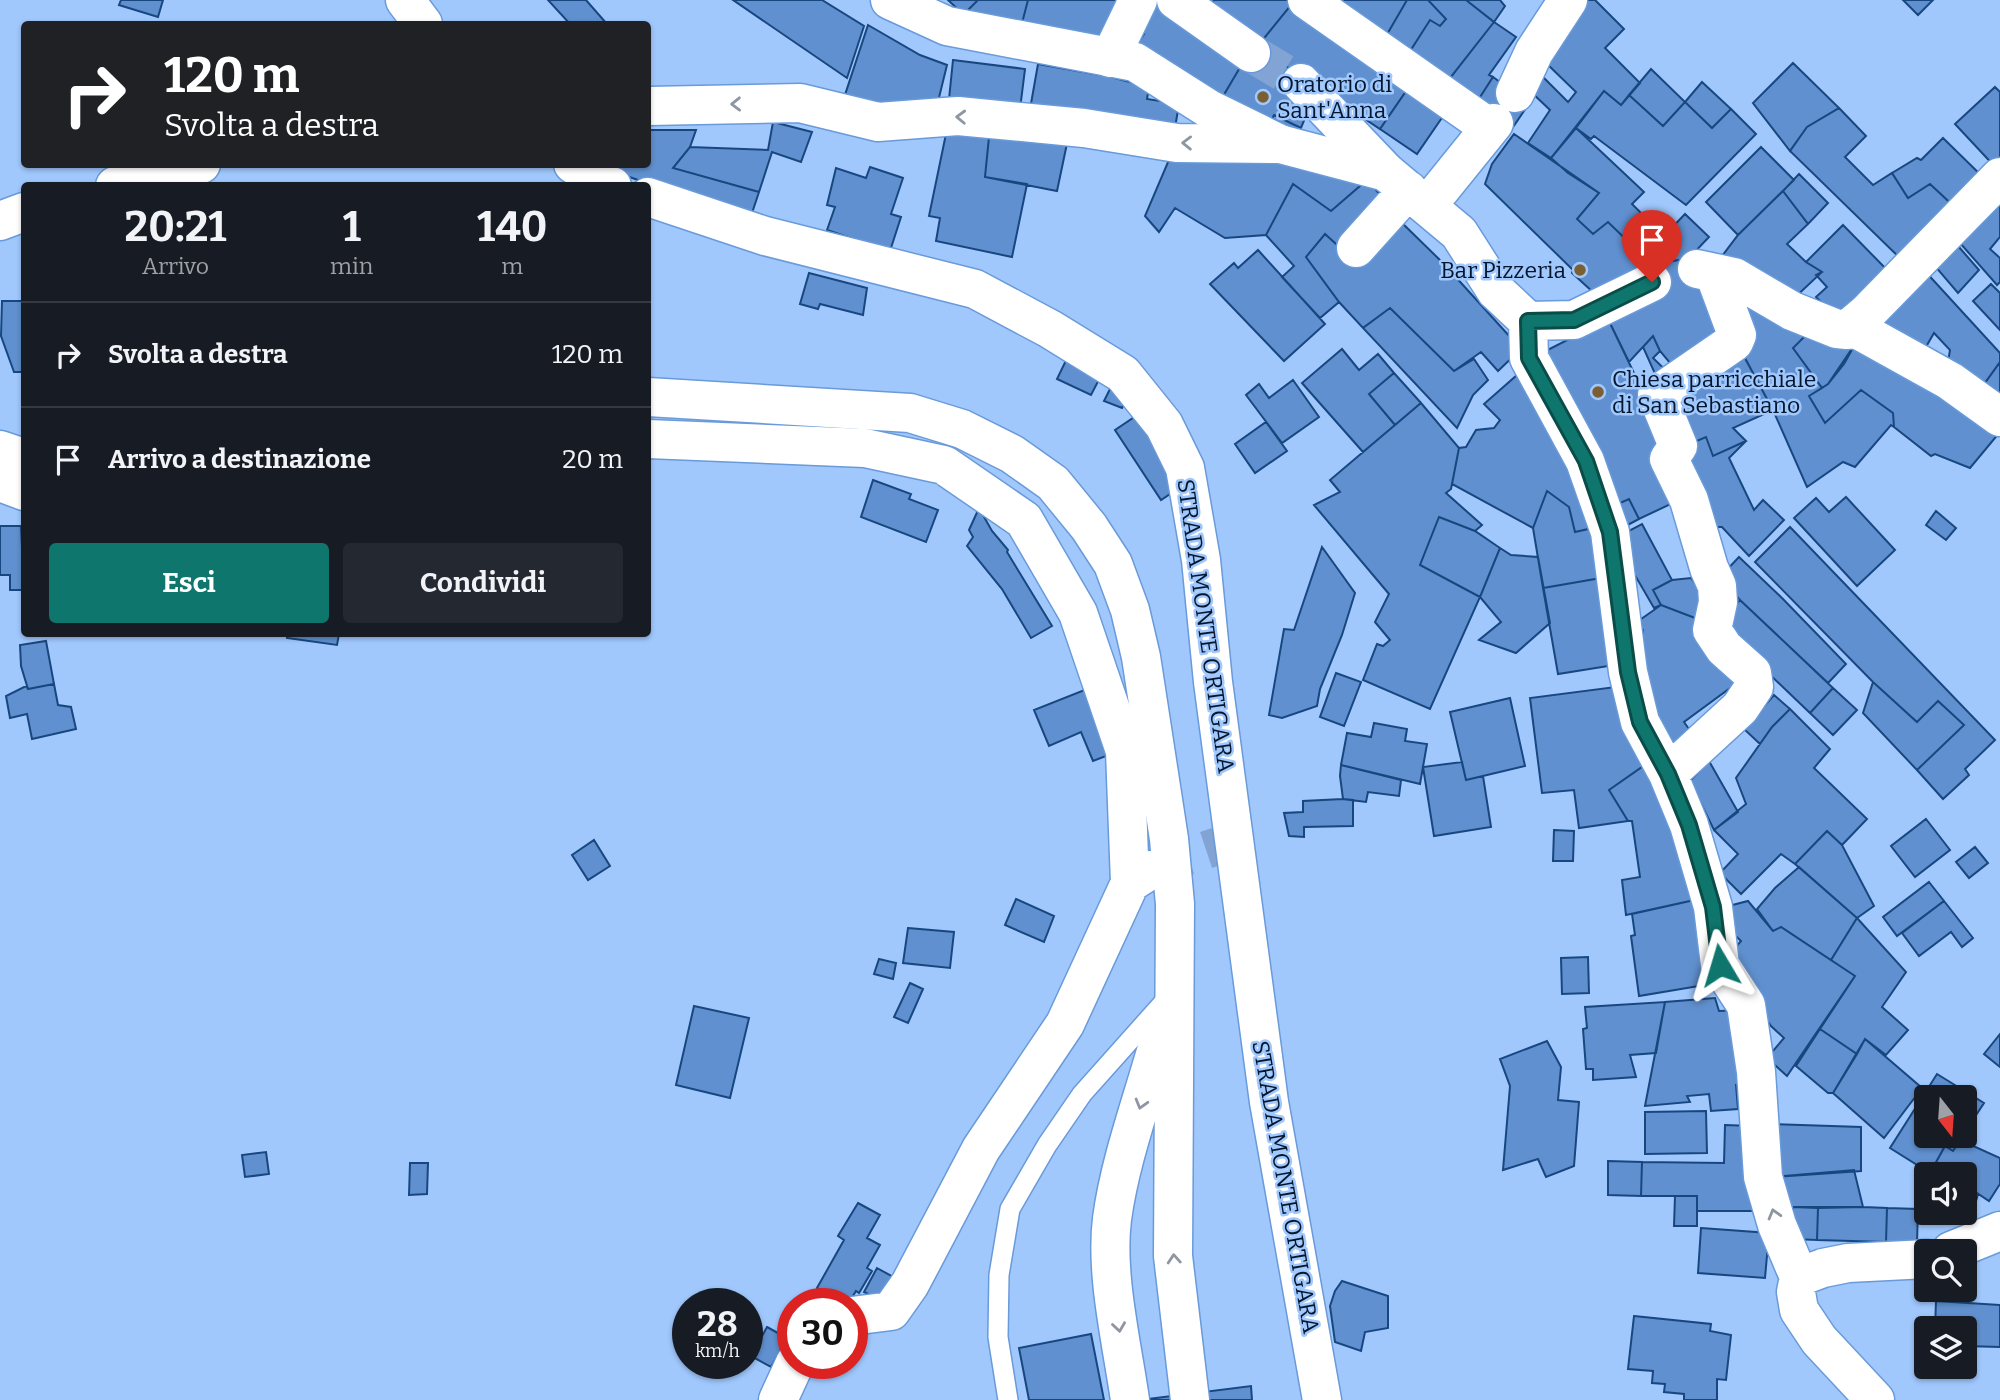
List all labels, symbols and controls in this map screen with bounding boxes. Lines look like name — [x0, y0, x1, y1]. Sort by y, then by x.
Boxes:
text: 120 m — [164, 46, 299, 105]
icon: right — [49, 49, 140, 140]
place label: Oratorio di Sant'Anna — [1277, 70, 1392, 124]
marker: Oratorio di Sant'Anna — [1255, 89, 1271, 105]
one-way arrow — [730, 96, 741, 112]
text: Svolta a destra — [164, 106, 379, 144]
one-way arrow — [955, 109, 966, 125]
one-way arrow — [1181, 135, 1192, 151]
text: 20:21 — [125, 202, 226, 252]
text: 1 — [343, 202, 361, 252]
text: 140 — [477, 202, 547, 252]
pin — [1622, 210, 1682, 282]
icon: arrive — [1633, 221, 1671, 259]
text: Arrivo — [142, 252, 209, 280]
text: min — [330, 252, 373, 280]
text: m — [501, 252, 523, 280]
place label: Bar Pizzeria — [1440, 256, 1566, 284]
marker: Bar Pizzeria — [1572, 262, 1588, 278]
icon: right — [49, 336, 87, 374]
text: Svolta a destra — [108, 339, 287, 370]
text: 120 m — [552, 339, 623, 370]
place label: Chiesa parricchiale di San Sebastiano — [1612, 365, 1816, 419]
marker: Chiesa parricchiale di San Sebastiano — [1590, 384, 1606, 400]
icon: arrive — [49, 441, 87, 479]
text: Arrivo a destinazione — [108, 444, 371, 475]
text: 20 m — [562, 444, 623, 475]
street label: STRADA MONTE ORTIGARA — [1171, 477, 1241, 776]
button: Esci — [49, 543, 329, 623]
button: Condividi — [343, 543, 623, 623]
position arrow — [1683, 928, 1757, 1002]
street label: STRADA MONTE ORTIGARA — [1246, 1038, 1326, 1336]
north arrow — [1914, 1085, 1978, 1148]
map controls — [1914, 1085, 1977, 1379]
one-way arrow — [1135, 1098, 1149, 1110]
button: sound — [1914, 1162, 1977, 1225]
one-way arrow — [1767, 1208, 1782, 1220]
button: search — [1914, 1239, 1977, 1302]
one-way arrow — [1167, 1253, 1182, 1264]
speed limit sign: 30 — [777, 1288, 868, 1379]
text: 28 — [697, 1303, 738, 1345]
button: layers — [1914, 1316, 1977, 1379]
one-way arrow — [1112, 1321, 1127, 1333]
text: km/h — [695, 1340, 740, 1362]

